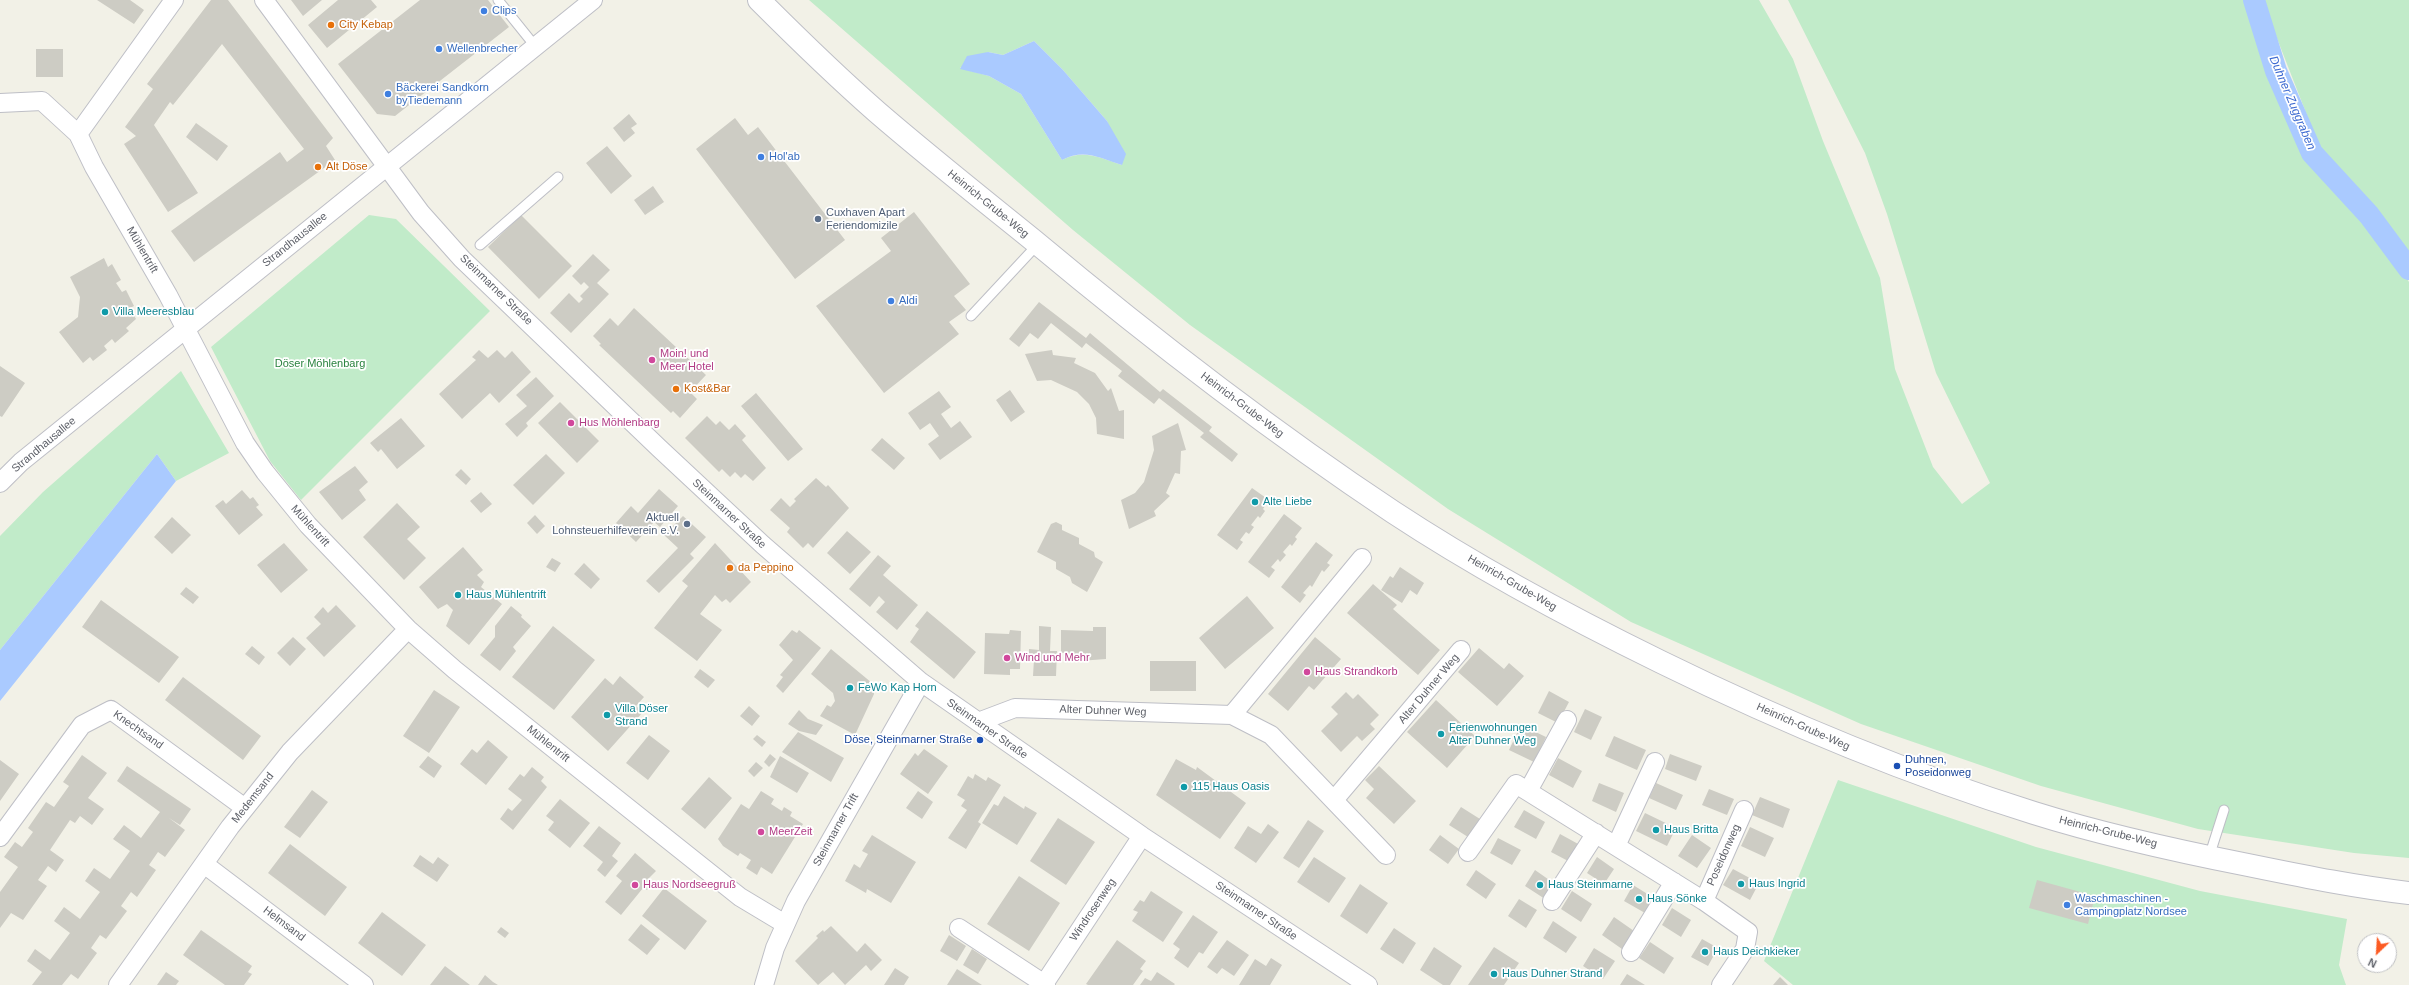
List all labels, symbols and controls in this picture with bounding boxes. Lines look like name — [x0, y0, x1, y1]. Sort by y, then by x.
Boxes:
place label: Clips — [492, 4, 516, 18]
marker: Clips — [479, 6, 489, 16]
place label: City Kebap — [339, 18, 393, 32]
marker: City Kebap — [326, 20, 336, 30]
place label: Wellenbrecher — [447, 42, 518, 56]
marker: Wellenbrecher — [434, 44, 444, 54]
water label: Duhner Zuggraben — [2266, 54, 2318, 152]
place label: Bäckerei Sandkorn byTiedemann — [396, 81, 489, 107]
marker: Bäckerei Sandkorn byTiedemann — [383, 89, 393, 99]
place label: Hol'ab — [769, 150, 800, 164]
marker: Hol'ab — [756, 152, 766, 162]
place label: Alt Döse — [326, 160, 368, 174]
marker: Alt Döse — [313, 162, 323, 172]
street label: Heinrich-Grube-Weg — [945, 167, 1031, 241]
place label: Cuxhaven Apart Feriendomizile — [826, 206, 905, 232]
street label: Strandhausallee — [260, 210, 330, 270]
marker: Cuxhaven Apart Feriendomizile — [813, 214, 823, 224]
street label: Mühlentrift — [123, 224, 161, 276]
street label: Steinmarner Straße — [457, 252, 535, 328]
place label: Aldi — [899, 294, 917, 308]
marker: Aldi — [886, 296, 896, 306]
place label: Villa Meeresblau — [113, 305, 194, 319]
marker: Villa Meeresblau — [100, 307, 110, 317]
place label: Moin! und Meer Hotel — [660, 347, 714, 373]
marker: Moin! und Meer Hotel — [647, 355, 657, 365]
park label: Döser Möhlenbarg — [275, 357, 365, 371]
street label: Heinrich-Grube-Weg — [1198, 369, 1286, 441]
place label: Kost&Bar — [684, 382, 730, 396]
marker: Kost&Bar — [671, 384, 681, 394]
street label: Strandhausallee — [9, 414, 79, 476]
place label: Hus Möhlenbarg — [579, 416, 660, 430]
marker: Hus Möhlenbarg — [566, 418, 576, 428]
street label: Steinmarner Straße — [689, 476, 769, 552]
place label: Alte Liebe — [1263, 495, 1312, 509]
marker: Alte Liebe — [1250, 497, 1260, 507]
street label: Mühlentrift — [288, 503, 332, 549]
place label: Aktuell Lohnsteuerhilfeverein e.V. — [552, 511, 679, 537]
marker: Aktuell Lohnsteuerhilfeverein e.V. — [682, 519, 692, 529]
street label: Heinrich-Grube-Weg — [1465, 552, 1559, 614]
place label: da Peppino — [738, 561, 794, 575]
marker: da Peppino — [725, 563, 735, 573]
place label: Haus Mühlentrift — [466, 588, 546, 602]
marker: Haus Mühlentrift — [453, 590, 463, 600]
place label: Wind und Mehr — [1015, 651, 1090, 665]
street label: Alter Duhner Weg — [1396, 651, 1462, 727]
marker: Wind und Mehr — [1002, 653, 1012, 663]
place label: Haus Strandkorb — [1315, 665, 1398, 679]
marker: Haus Strandkorb — [1302, 667, 1312, 677]
place label: FeWo Kap Horn — [858, 681, 937, 695]
marker: FeWo Kap Horn — [845, 683, 855, 693]
street label: Steinmarner Straße — [944, 696, 1030, 762]
street label: Heinrich-Grube-Weg — [1754, 700, 1852, 754]
place label: Villa Döser Strand — [615, 702, 668, 728]
street label: Alter Duhner Weg — [1059, 703, 1147, 719]
street label: Knechtsand — [110, 708, 166, 752]
marker: Villa Döser Strand — [602, 710, 612, 720]
place label: Ferienwohnungen Alter Duhner Weg — [1449, 721, 1537, 747]
street label: Mühlentrift — [524, 723, 572, 765]
marker: Ferienwohnungen Alter Duhner Weg — [1436, 729, 1446, 739]
place label: Döse, Steinmarner Straße — [844, 733, 972, 747]
marker: Döse, Steinmarner Straße — [975, 735, 985, 745]
place label: Duhnen, Poseidonweg — [1905, 753, 1971, 779]
marker: Duhnen, Poseidonweg — [1892, 761, 1902, 771]
street label: Medemsand — [229, 770, 277, 826]
place label: 115 Haus Oasis — [1192, 780, 1269, 794]
marker: 115 Haus Oasis — [1179, 782, 1189, 792]
street label: Steinmarner Trift — [810, 791, 862, 869]
street label: Heinrich-Grube-Weg — [2058, 813, 2158, 851]
street label: Poseidonweg — [1705, 822, 1743, 888]
place label: Haus Britta — [1664, 823, 1718, 837]
place label: MeerZeit — [769, 825, 812, 839]
marker: Haus Britta — [1651, 825, 1661, 835]
marker: MeerZeit — [756, 827, 766, 837]
street label: Windrosenweg — [1067, 876, 1119, 944]
place label: Haus Ingrid — [1749, 877, 1805, 891]
place label: Haus Nordseegruß — [643, 878, 736, 892]
place label: Haus Steinmarne — [1548, 878, 1633, 892]
street label: Steinmarner Straße — [1213, 879, 1299, 943]
marker: Haus Ingrid — [1736, 879, 1746, 889]
marker: Haus Nordseegruß — [630, 880, 640, 890]
marker: Haus Steinmarne — [1535, 880, 1545, 890]
place label: Haus Sönke — [1647, 892, 1707, 906]
place label: Waschmaschinen - Campingplatz Nordsee — [2075, 892, 2187, 918]
marker: Haus Sönke — [1634, 894, 1644, 904]
marker: Waschmaschinen - Campingplatz Nordsee — [2062, 900, 2072, 910]
street label: Helmsand — [260, 904, 308, 944]
north arrow — [2357, 933, 2397, 973]
place label: Haus Deichkieker — [1713, 945, 1799, 959]
marker: Haus Deichkieker — [1700, 947, 1710, 957]
text: N — [2366, 956, 2378, 970]
place label: Haus Duhner Strand — [1502, 967, 1602, 981]
marker: Haus Duhner Strand — [1489, 969, 1499, 979]

